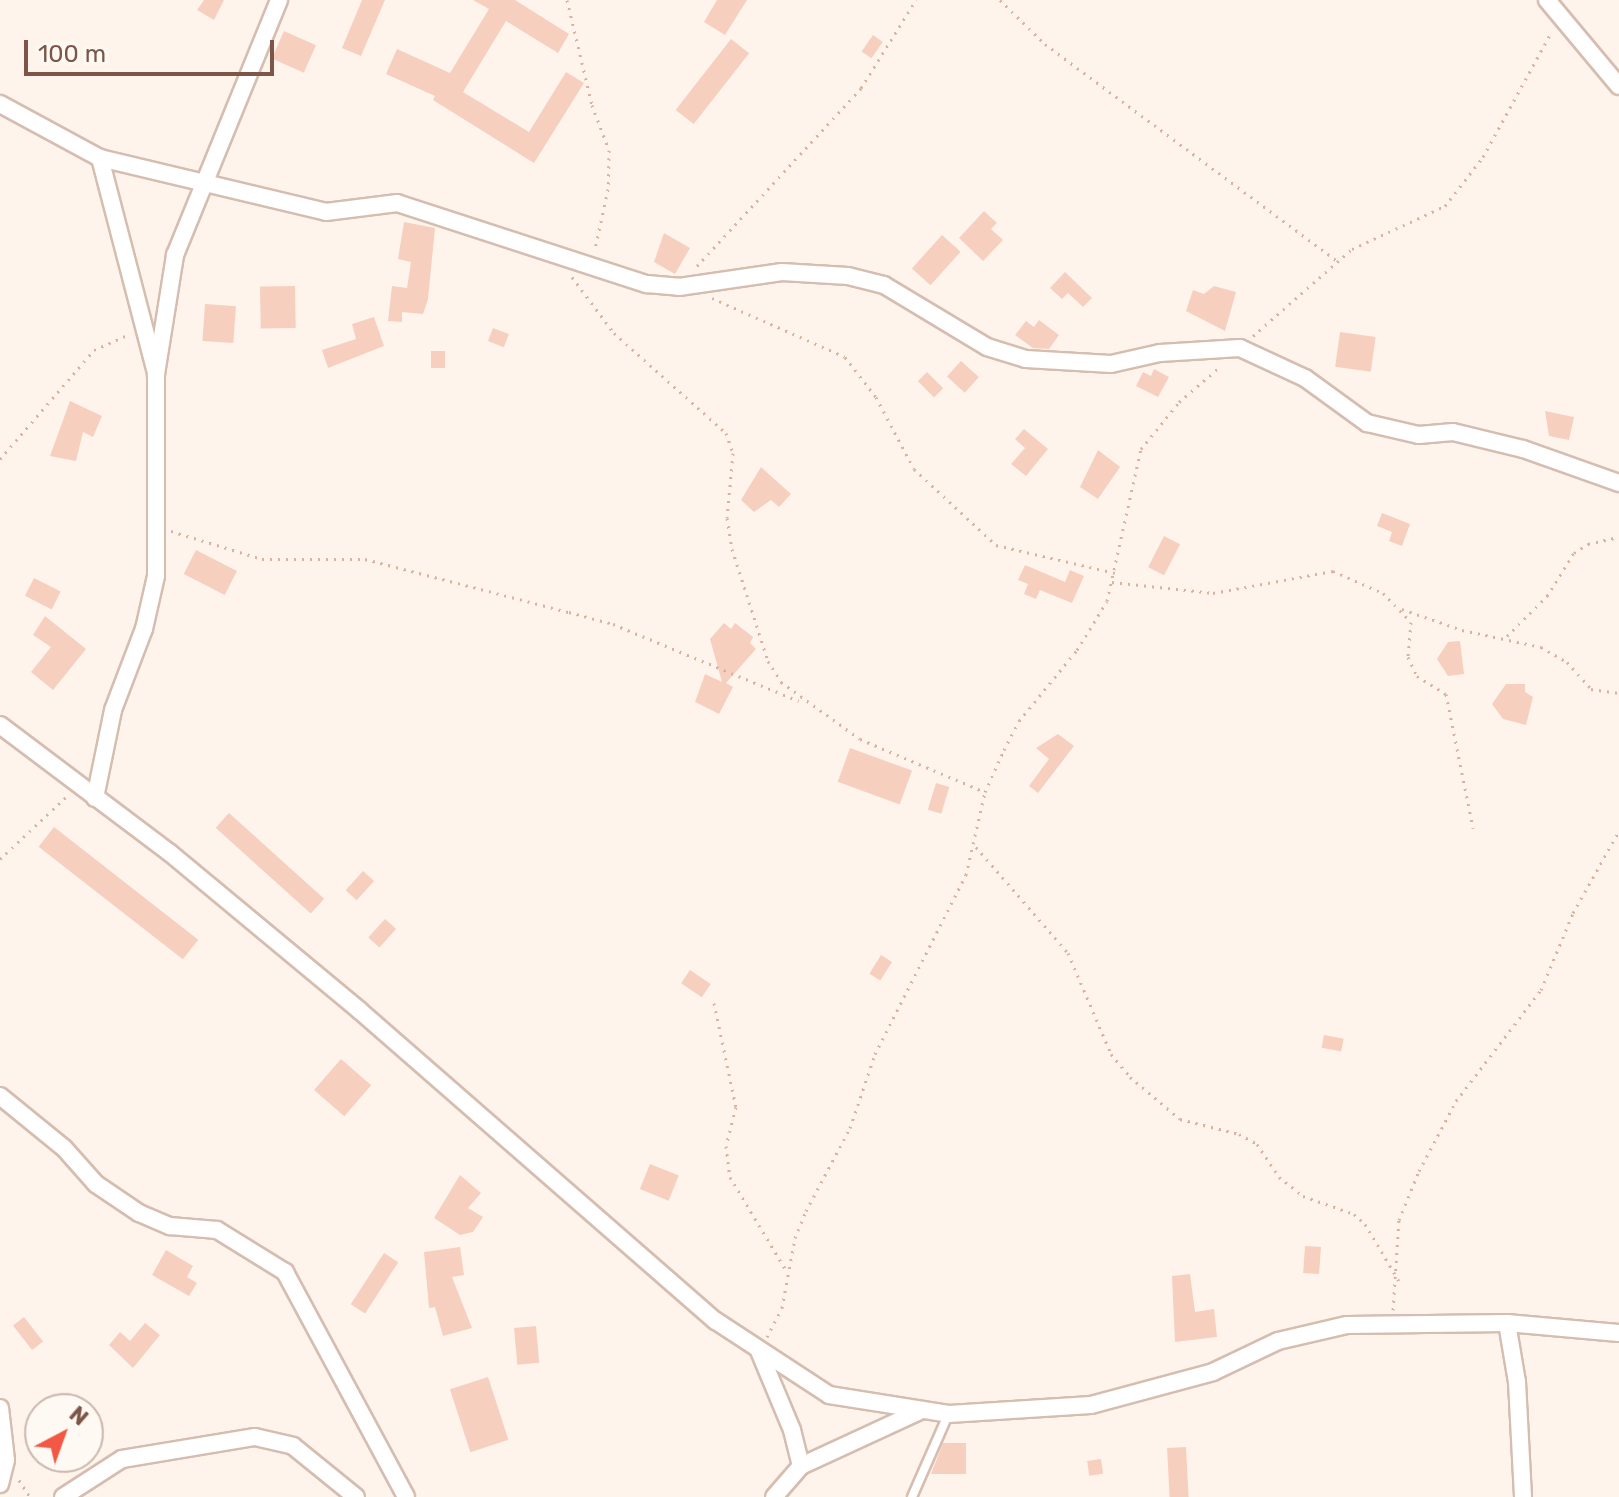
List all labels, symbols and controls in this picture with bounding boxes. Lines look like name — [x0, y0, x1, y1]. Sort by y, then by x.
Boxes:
scale bar — [28, 24, 278, 74]
text: 100 m — [38, 40, 106, 68]
north arrow — [24, 1393, 104, 1473]
text: N — [64, 1401, 94, 1431]

